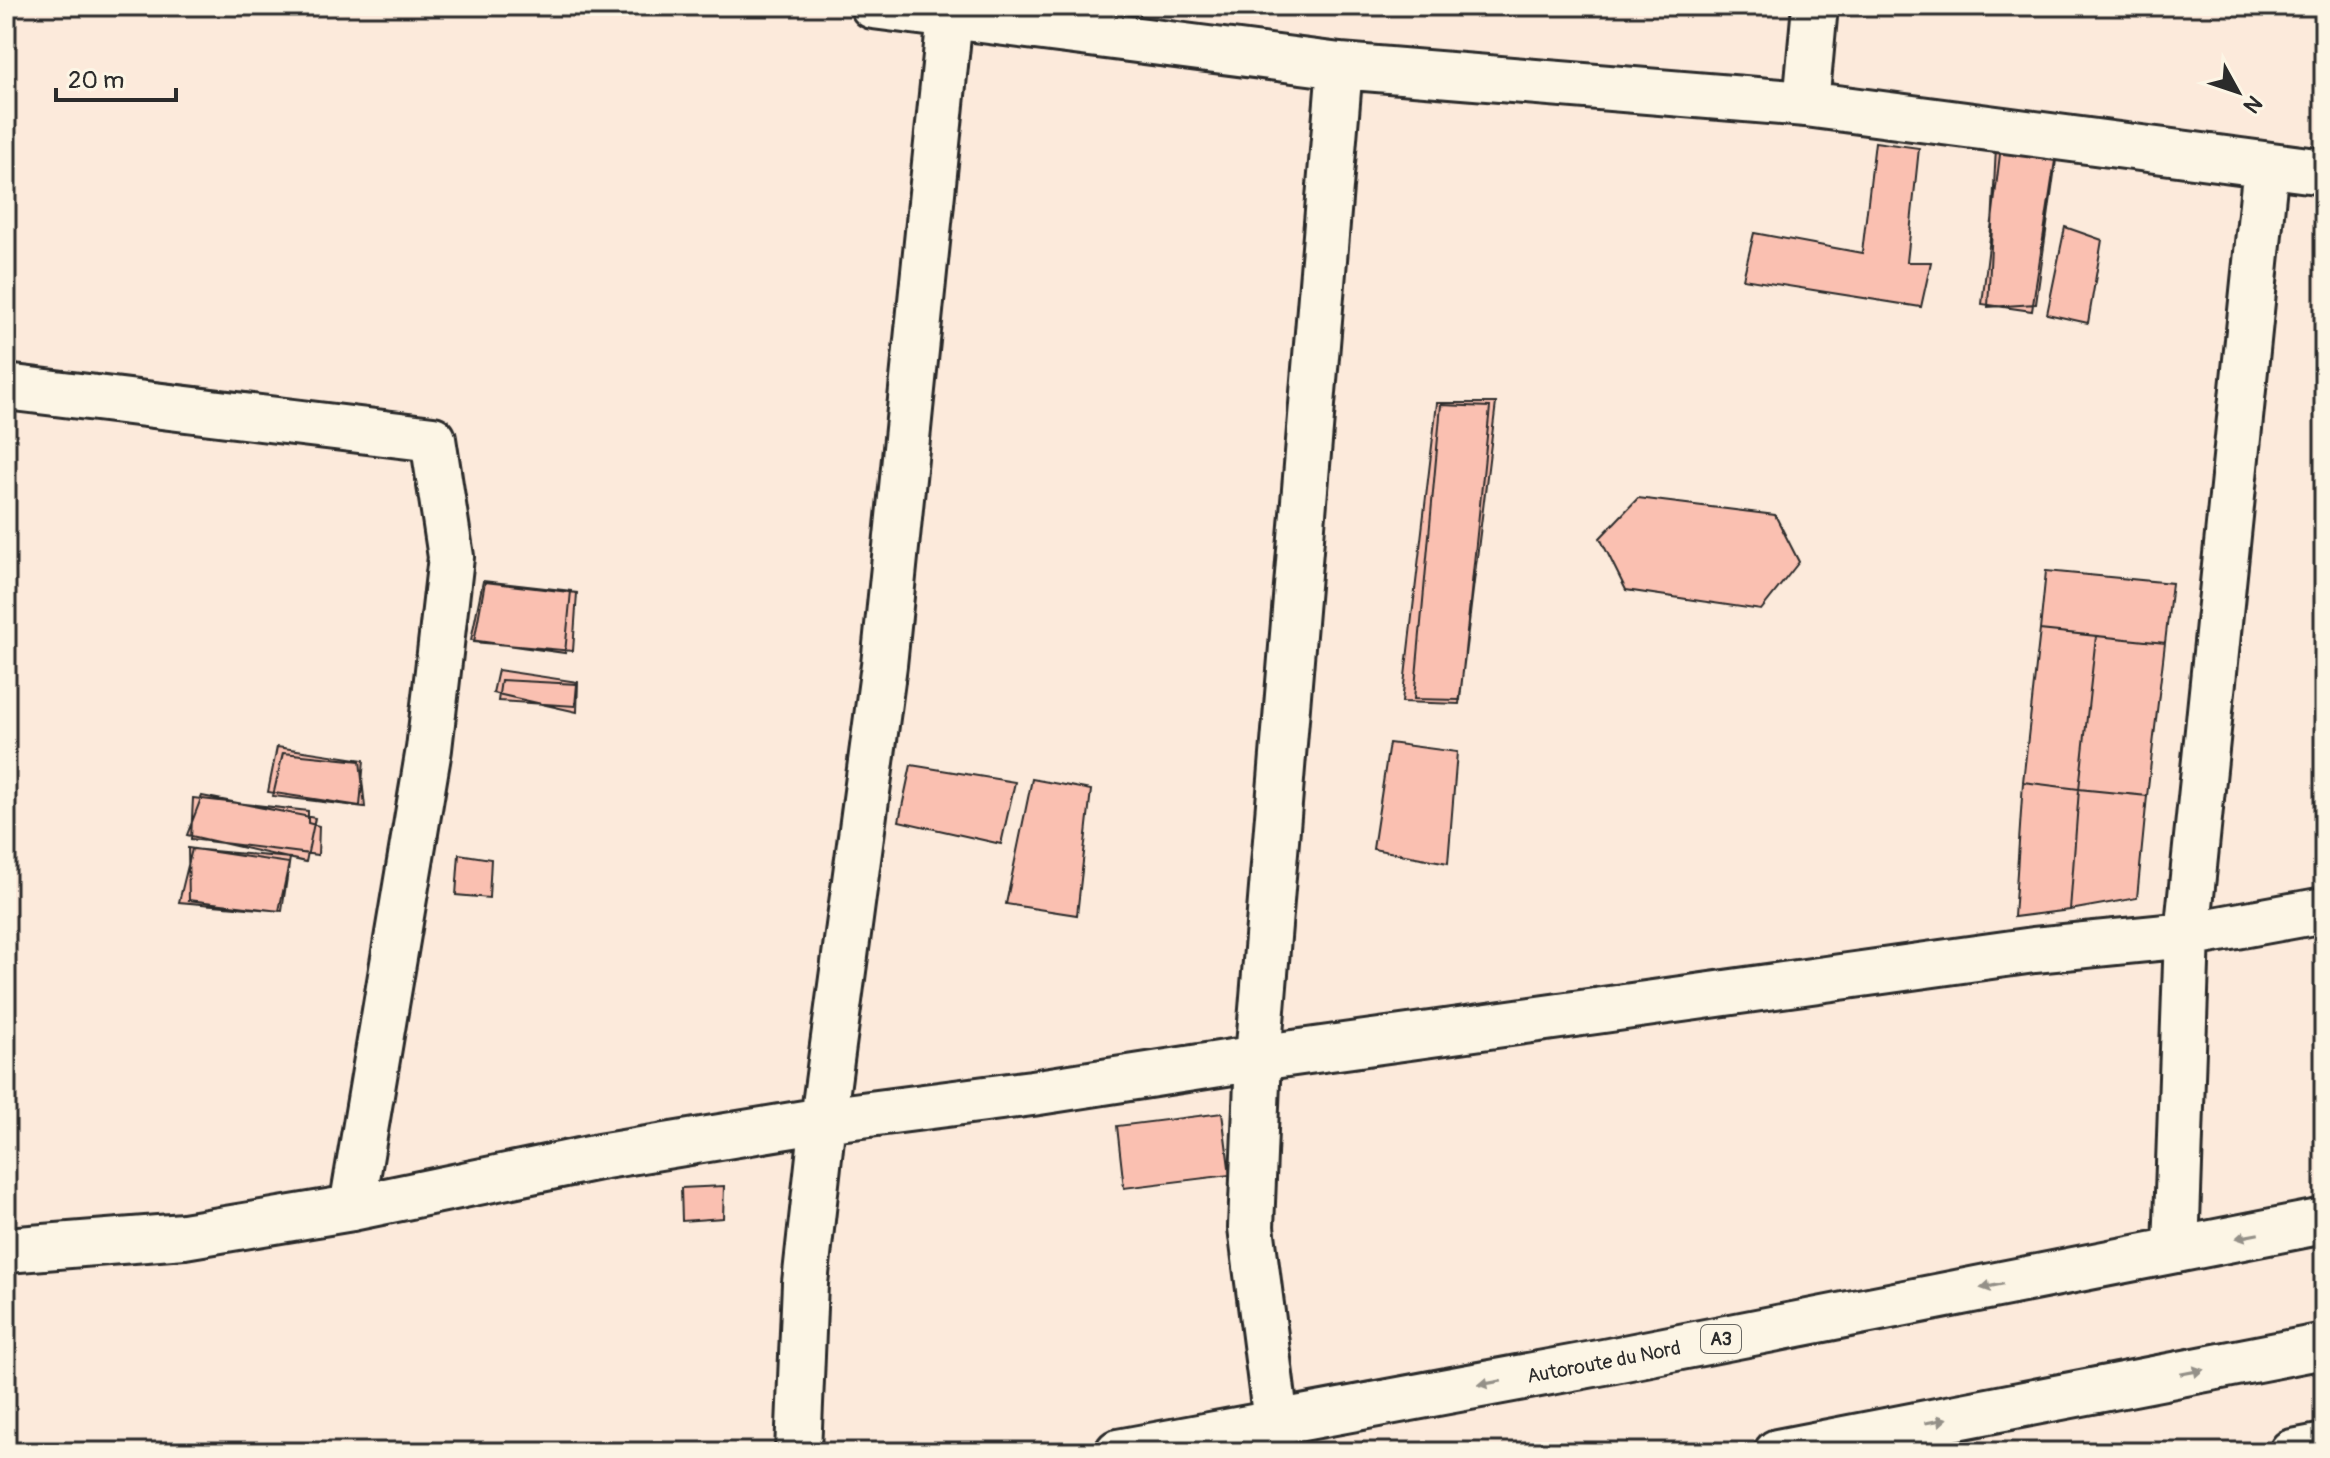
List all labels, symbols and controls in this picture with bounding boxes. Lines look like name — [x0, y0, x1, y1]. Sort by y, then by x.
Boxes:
scale bar — [56, 52, 176, 102]
north arrow — [2198, 52, 2278, 132]
text: 20 m — [68, 66, 124, 95]
text: N — [2237, 90, 2268, 119]
one-way arrow — [2235, 1230, 2260, 1242]
one-way arrow — [1980, 1280, 2005, 1292]
road number: A3 — [1701, 1325, 1741, 1353]
street label: Autoroute du Nord — [1525, 1335, 1683, 1389]
one-way arrow — [2179, 1365, 2204, 1377]
one-way arrow — [1477, 1377, 1502, 1389]
one-way arrow — [1924, 1414, 1949, 1427]

